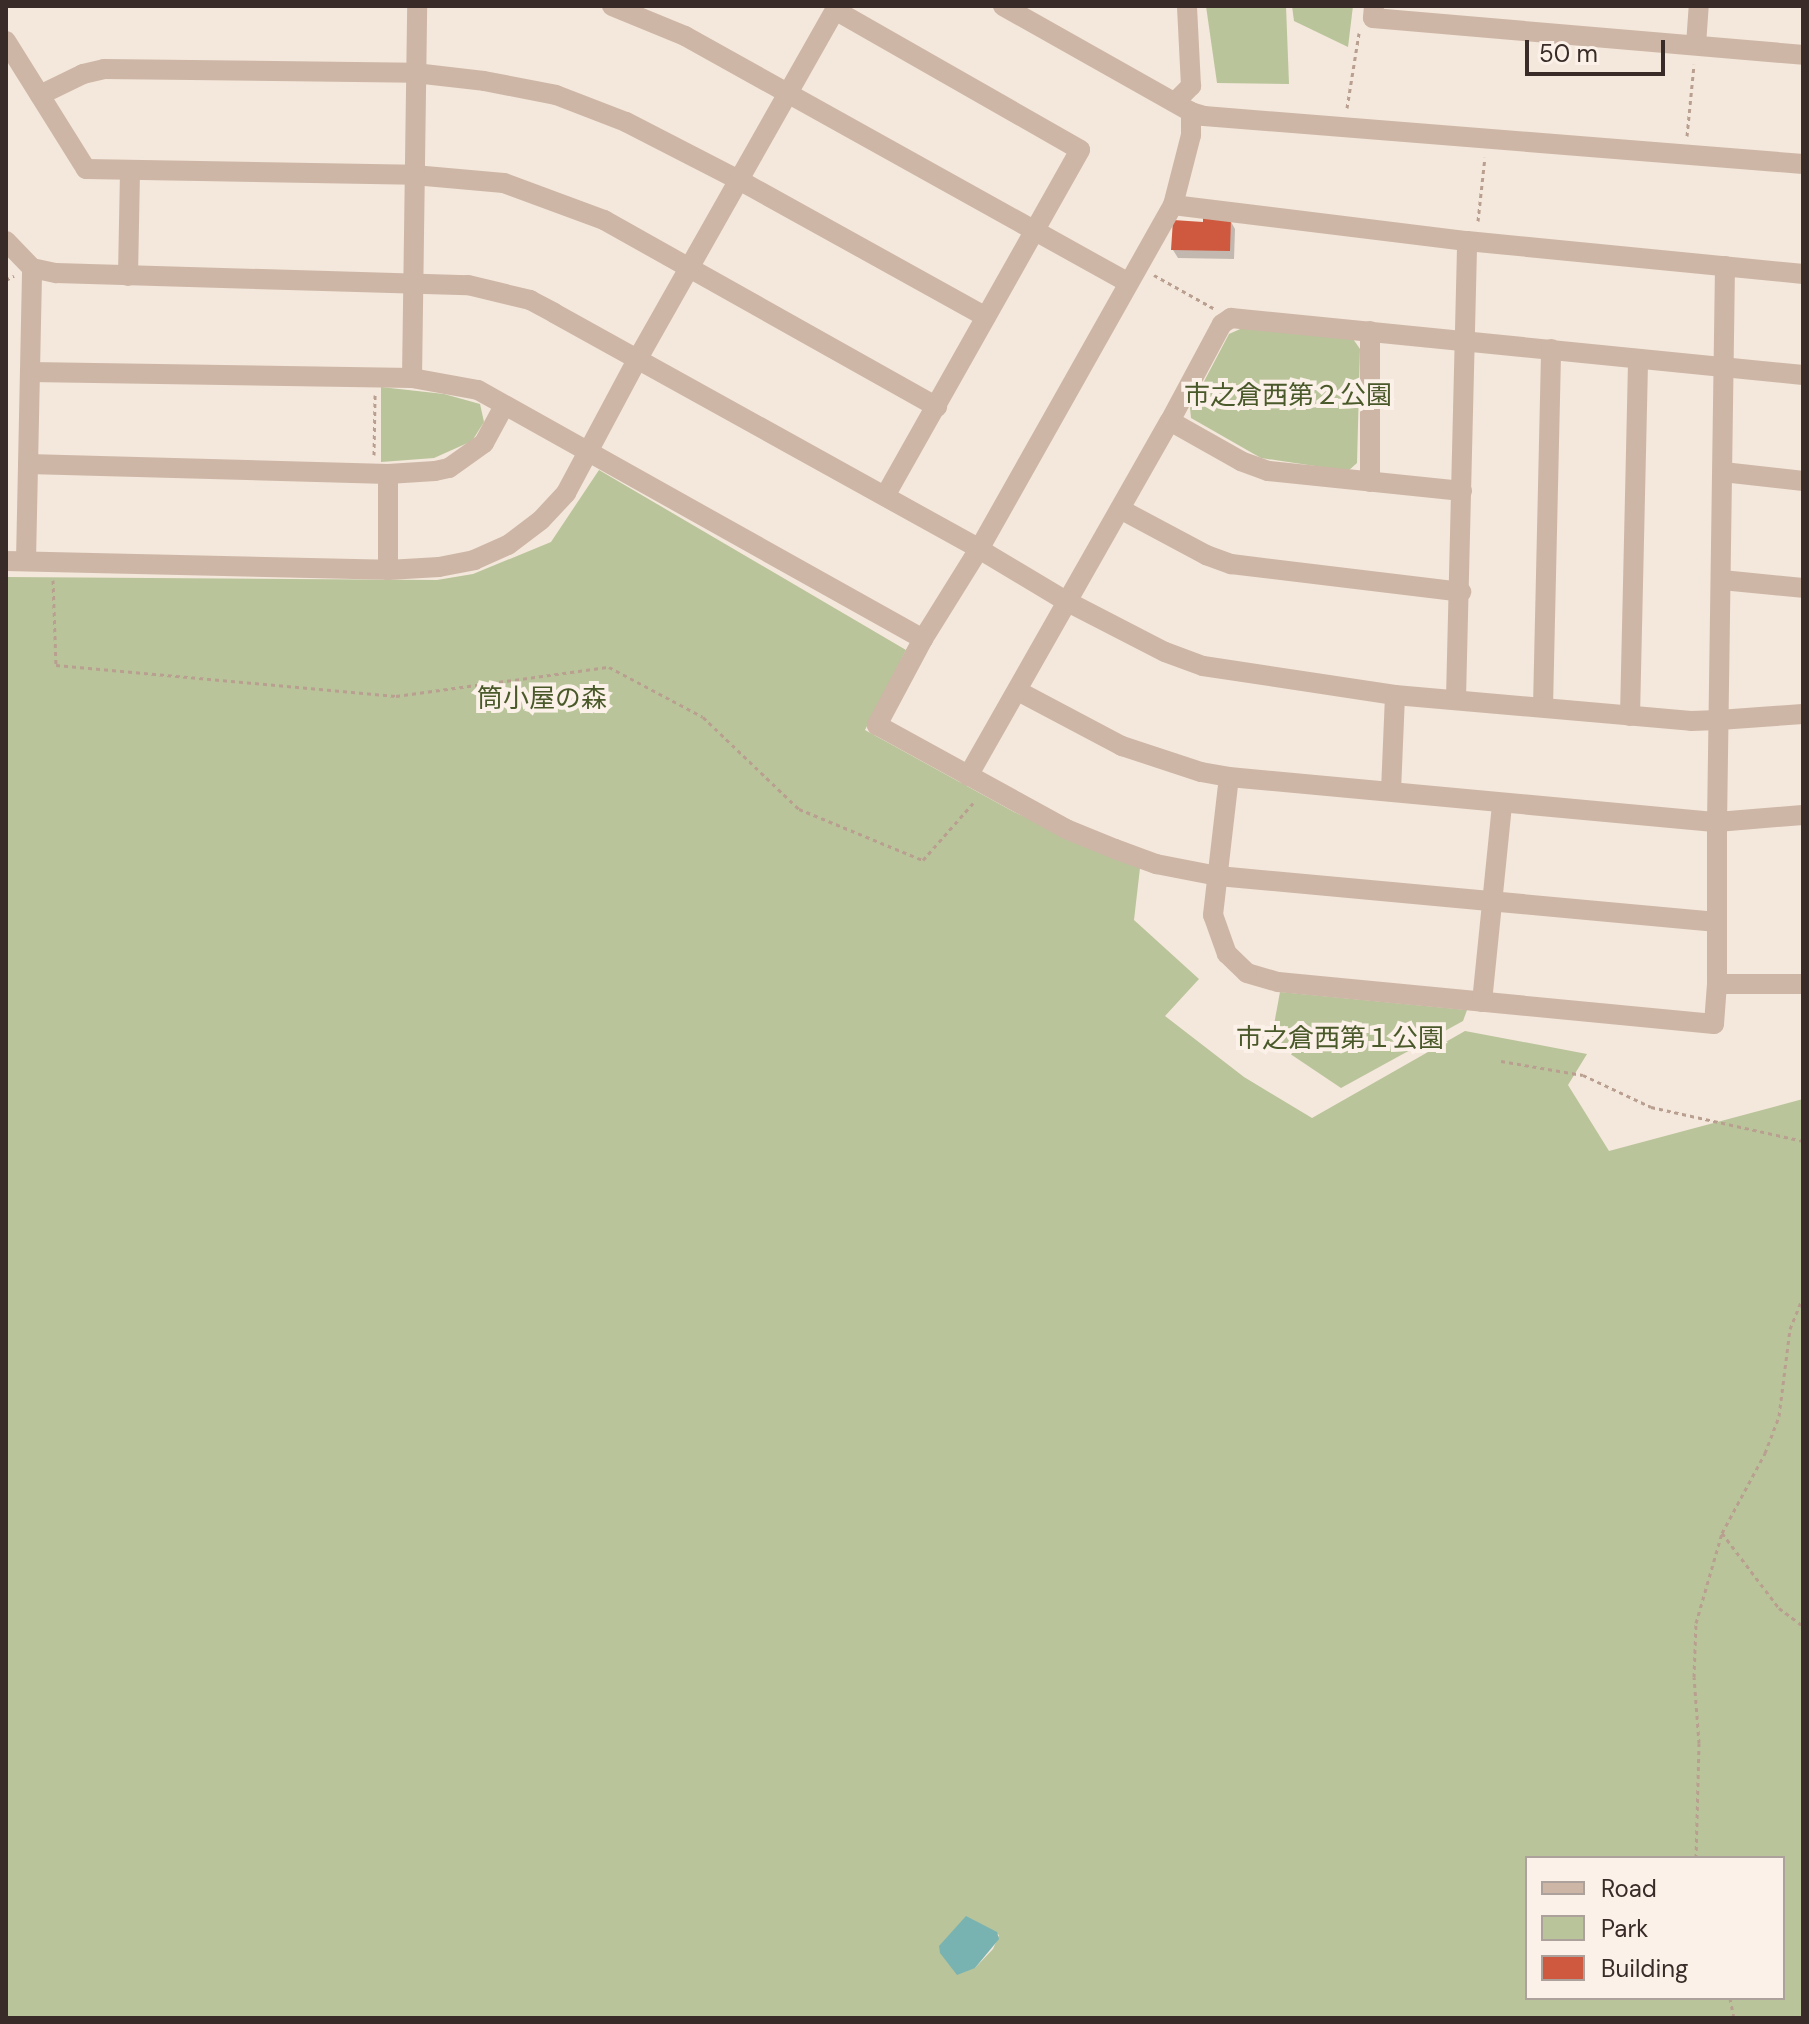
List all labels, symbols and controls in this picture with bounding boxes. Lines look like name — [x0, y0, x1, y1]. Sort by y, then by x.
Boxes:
scale bar — [1529, 24, 1669, 74]
text: 50 m — [1539, 38, 1598, 69]
park label: 市之倉西第２公園 — [1184, 380, 1392, 412]
park label: 筒小屋の森 — [477, 683, 607, 715]
park label: 市之倉西第１公園 — [1236, 1023, 1444, 1055]
legend — [1525, 1856, 1785, 2000]
text: Road — [1601, 1873, 1657, 1904]
text: Park — [1601, 1913, 1648, 1944]
text: Building — [1601, 1953, 1688, 1984]

